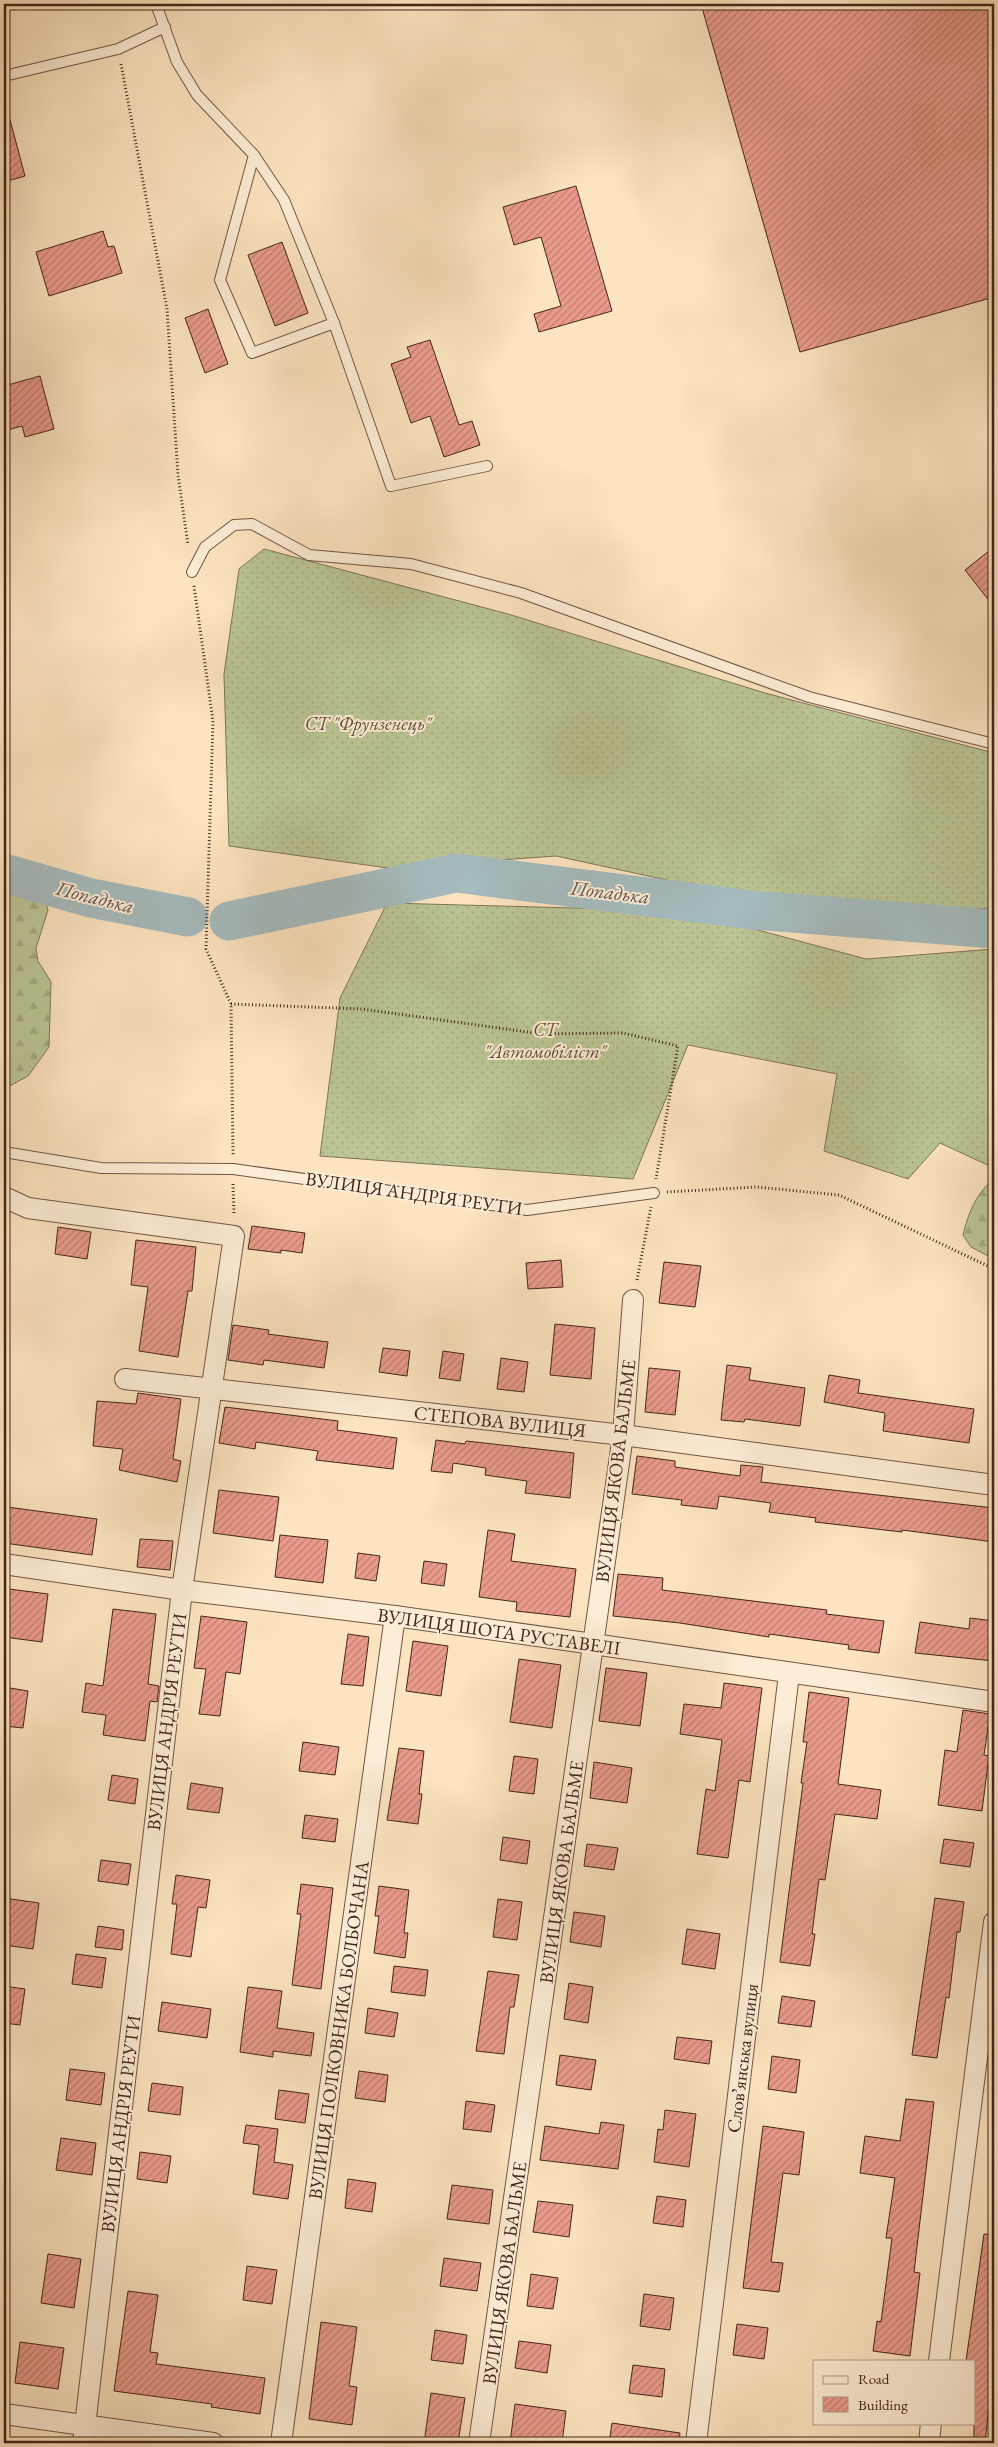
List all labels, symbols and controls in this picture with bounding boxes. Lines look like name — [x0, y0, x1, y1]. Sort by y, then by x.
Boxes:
park label: СТ "Фрунзенець" — [305, 711, 433, 736]
water label: Попадька — [568, 874, 651, 910]
water label: Попадька — [53, 875, 137, 919]
park label: СТ "Автомобіліст" — [484, 1017, 608, 1064]
street label: ВУЛИЦЯ АНДРІЯ РЕУТИ — [304, 1166, 524, 1221]
street label: ВУЛИЦЯ ЯКОВА БАЛЬМЕ — [589, 1358, 642, 1584]
street label: СТЕПОВА ВУЛИЦЯ — [413, 1400, 588, 1443]
street label: ВУЛИЦЯ ШОТА РУСТАВЕЛІ — [376, 1602, 623, 1661]
street label: ВУЛИЦЯ АНДРІЯ РЕУТИ — [141, 1612, 192, 1832]
street label: ВУЛИЦЯ ЯКОВА БАЛЬМЕ — [533, 1759, 590, 1985]
street label: ВУЛИЦЯ ПОЛКОВНИКА БОЛБОЧАНА — [302, 1858, 375, 2201]
street label: Словʼянська вулиця — [721, 1981, 764, 2134]
street label: ВУЛИЦЯ АНДРІЯ РЕУТИ — [95, 2014, 146, 2234]
street label: ВУЛИЦЯ ЯКОВА БАЛЬМЕ — [476, 2160, 533, 2386]
legend — [813, 2360, 976, 2424]
text: Road — [858, 2369, 890, 2388]
text: Building — [858, 2395, 908, 2414]

